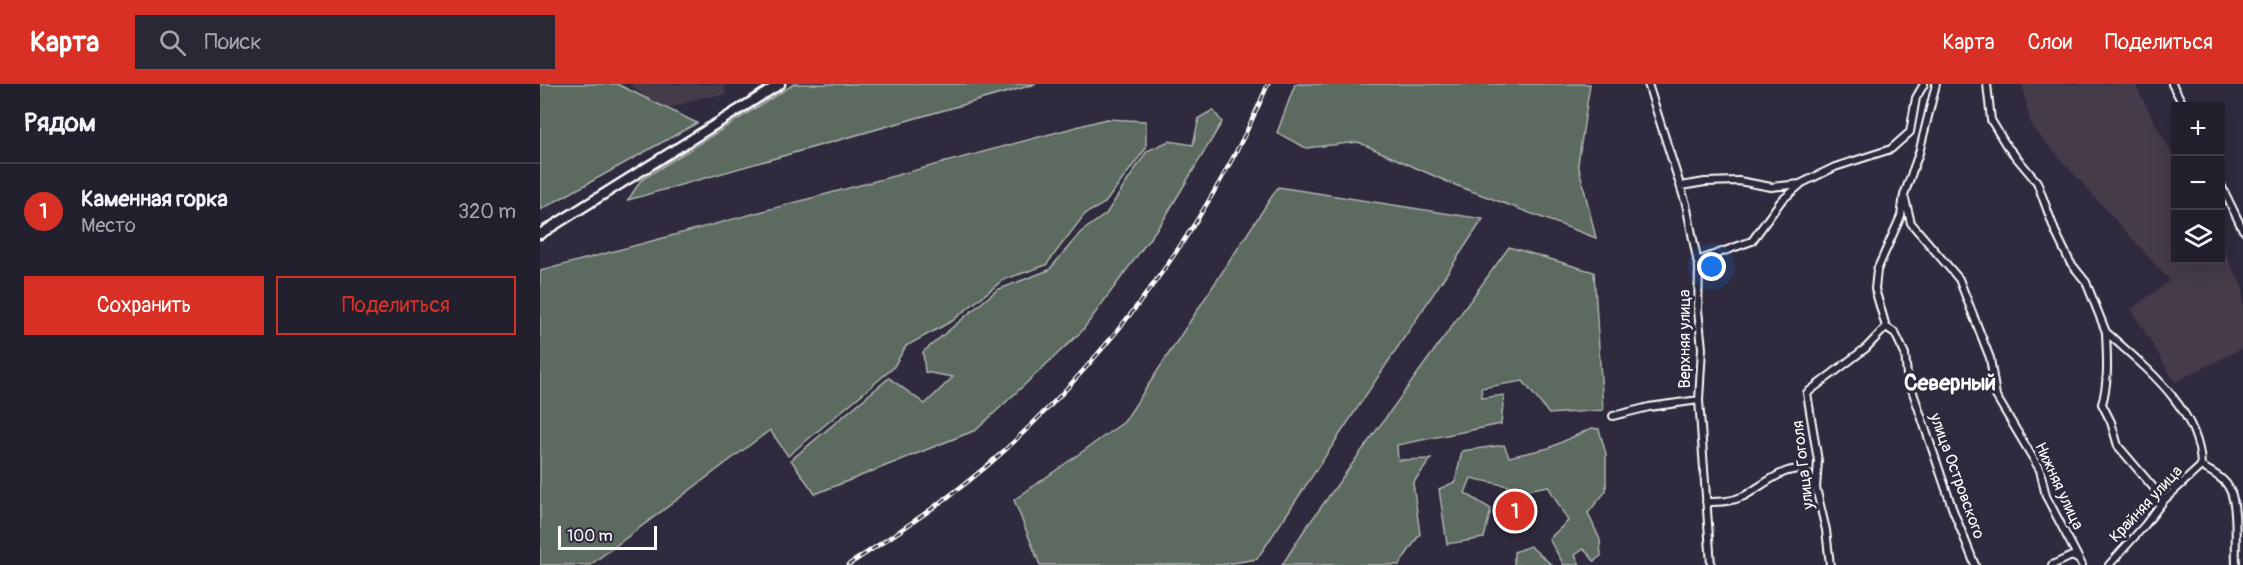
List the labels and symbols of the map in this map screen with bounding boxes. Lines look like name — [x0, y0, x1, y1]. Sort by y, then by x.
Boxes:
your location — [1697, 252, 1726, 281]
street label: Верхняя улица — [1675, 290, 1695, 388]
district label: Северный — [1904, 369, 1996, 397]
street label: улица Островского — [1925, 409, 1989, 542]
street label: улица Гоголя — [1788, 419, 1819, 512]
street label: Нижняя улица — [2030, 439, 2088, 533]
street label: Крайняя улица — [2105, 461, 2187, 547]
pin: 1 — [1496, 488, 1534, 534]
scale bar — [558, 523, 657, 550]

